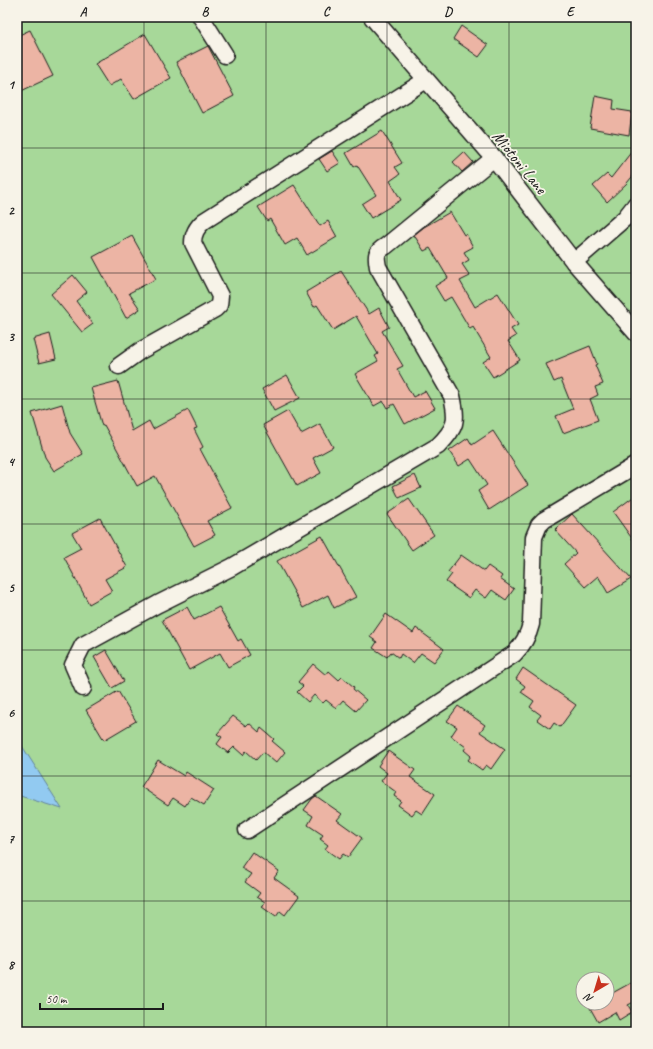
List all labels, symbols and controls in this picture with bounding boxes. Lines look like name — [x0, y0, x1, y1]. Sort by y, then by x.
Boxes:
text: A — [80, 4, 88, 20]
text: B — [202, 4, 210, 20]
text: C — [323, 4, 331, 20]
text: D — [444, 4, 453, 20]
text: E — [567, 4, 576, 20]
text: 1 — [8, 77, 16, 93]
street label: Miotoni Lane — [488, 126, 552, 199]
text: 2 — [8, 203, 15, 219]
text: 3 — [8, 329, 15, 345]
text: 4 — [8, 454, 16, 470]
text: 5 — [8, 580, 15, 596]
text: 6 — [8, 705, 15, 721]
text: 7 — [8, 831, 15, 847]
text: 8 — [8, 957, 16, 973]
north arrow — [575, 971, 615, 1011]
scale bar — [40, 985, 163, 1011]
text: N — [580, 990, 596, 1006]
text: 50 m — [46, 991, 68, 1007]

